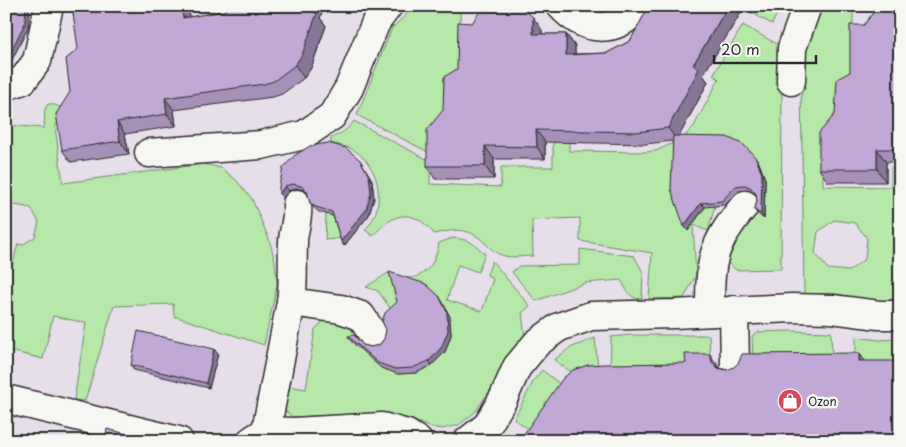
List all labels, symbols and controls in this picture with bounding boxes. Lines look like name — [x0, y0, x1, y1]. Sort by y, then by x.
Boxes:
scale bar — [714, 32, 816, 64]
text: 20 m — [721, 37, 760, 60]
shop icon: Ozon — [777, 388, 803, 414]
place label: Ozon — [808, 392, 837, 410]

